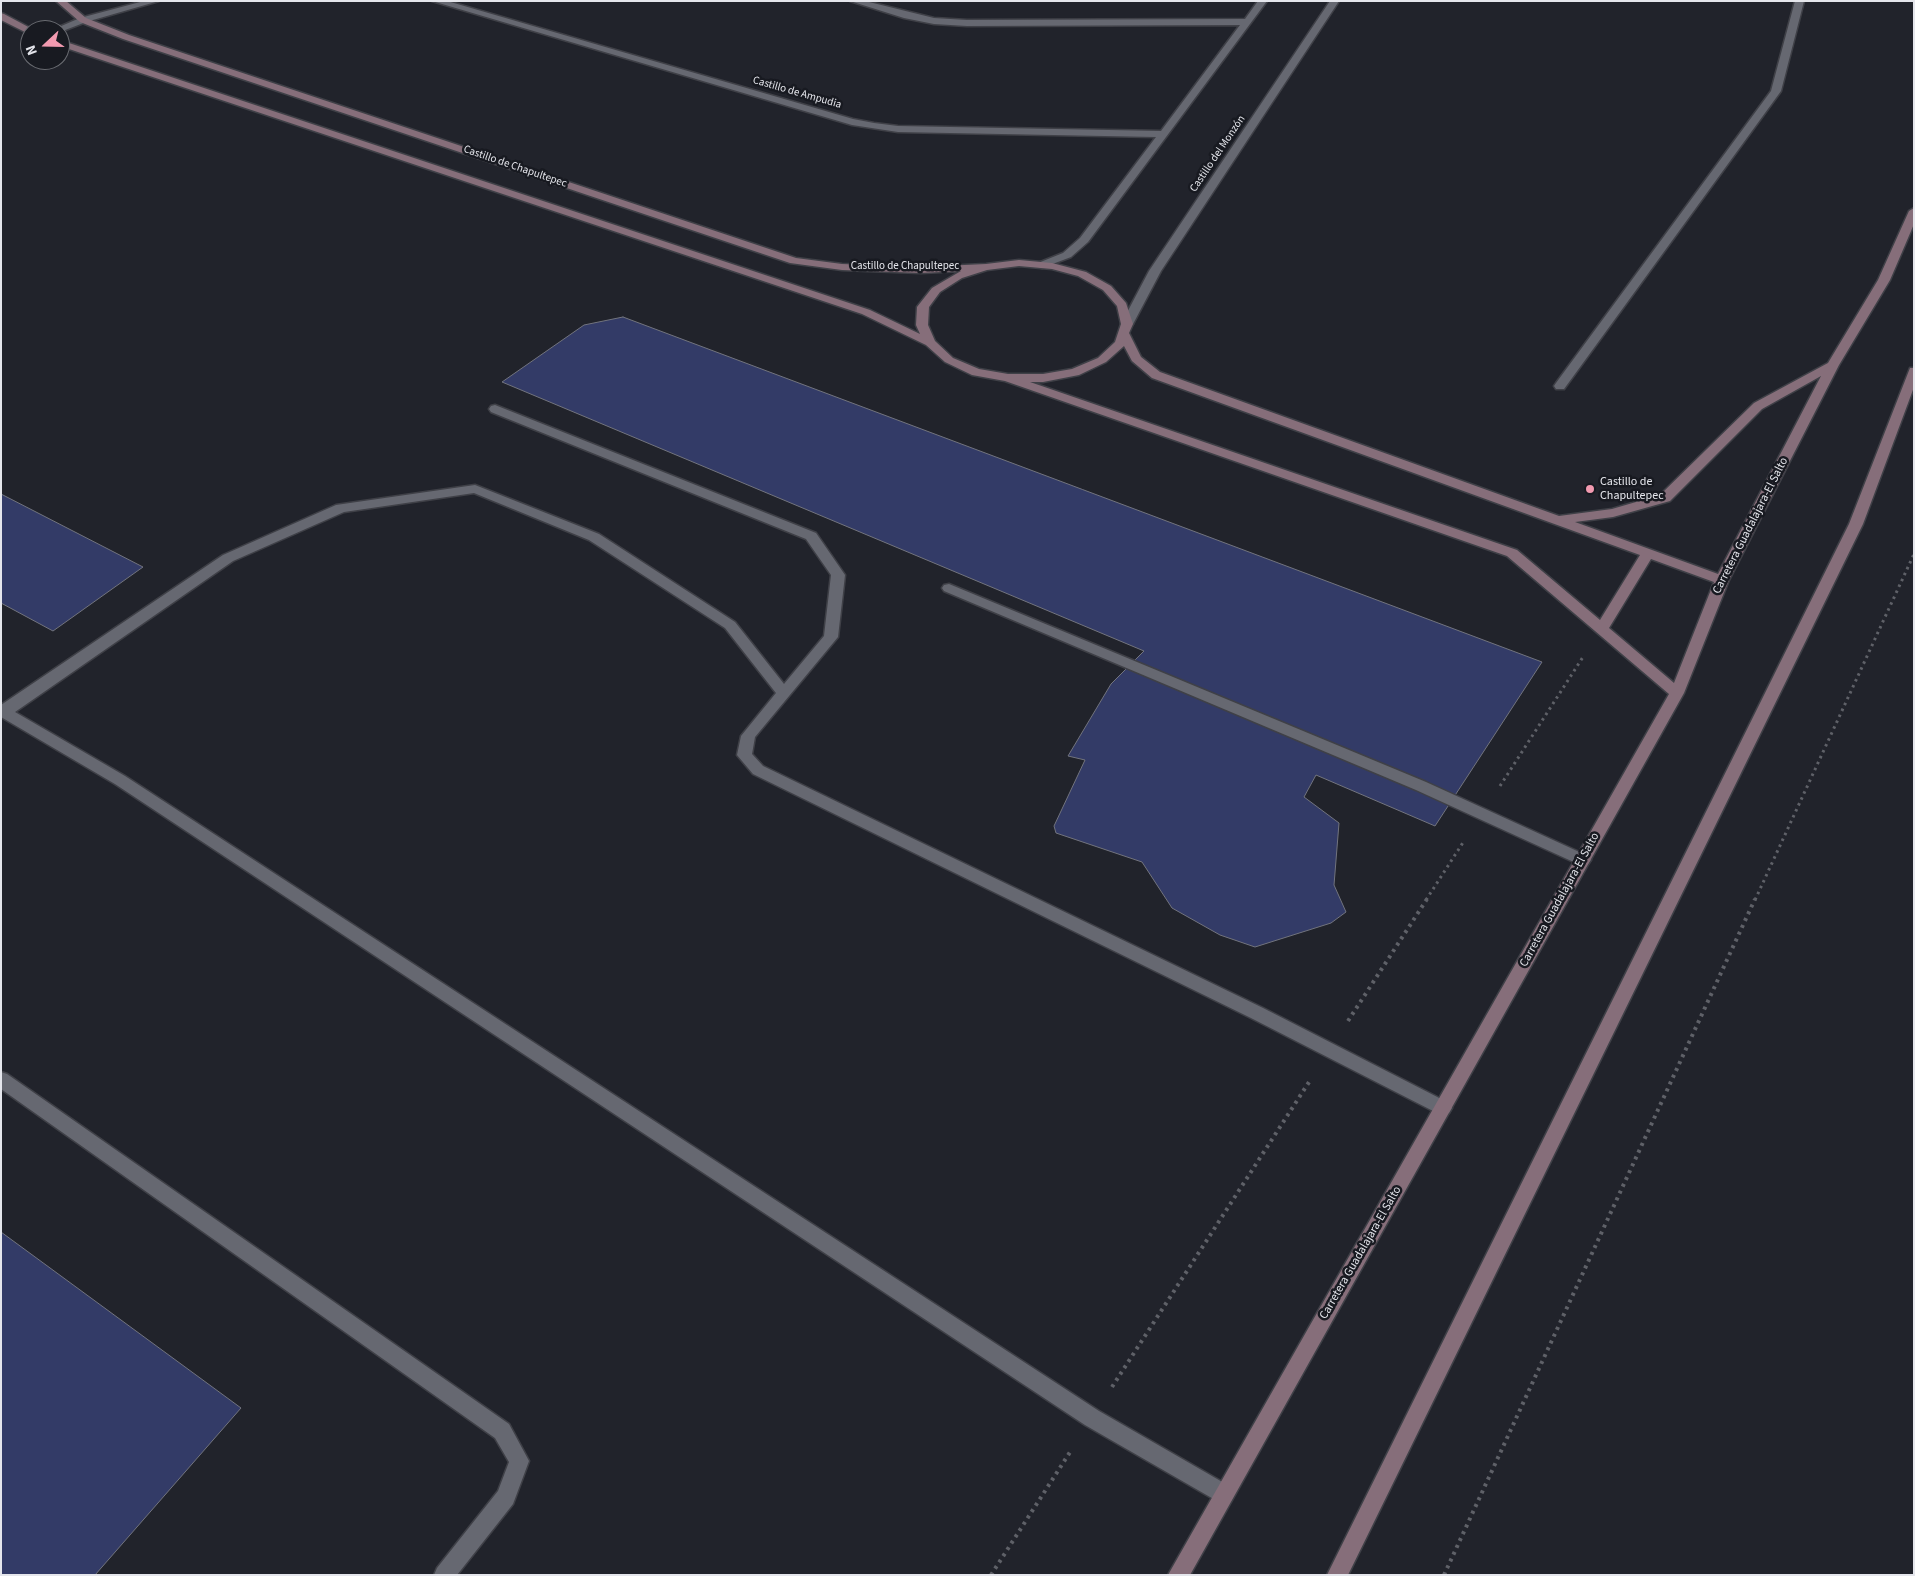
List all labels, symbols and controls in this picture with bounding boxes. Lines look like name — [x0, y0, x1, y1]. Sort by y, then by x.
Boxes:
north arrow — [20, 20, 70, 70]
text: N — [21, 42, 43, 58]
street label: Castillo de Ampudia — [751, 74, 843, 112]
street label: Castillo del Monzón — [1188, 113, 1248, 195]
street label: Castillo de Chapultepec — [462, 143, 568, 191]
street label: Castillo de Chapultepec — [851, 260, 959, 274]
street label: Carretera Guadalajara-El Salto — [1710, 455, 1792, 597]
place label: Castillo de Chapultepec — [1600, 475, 1664, 503]
marker: Castillo de Chapultepec — [1584, 483, 1596, 495]
street label: Carretera Guadalajara-El Salto — [1517, 830, 1603, 970]
street label: Carretera Guadalajara-El Salto — [1317, 1184, 1405, 1322]

